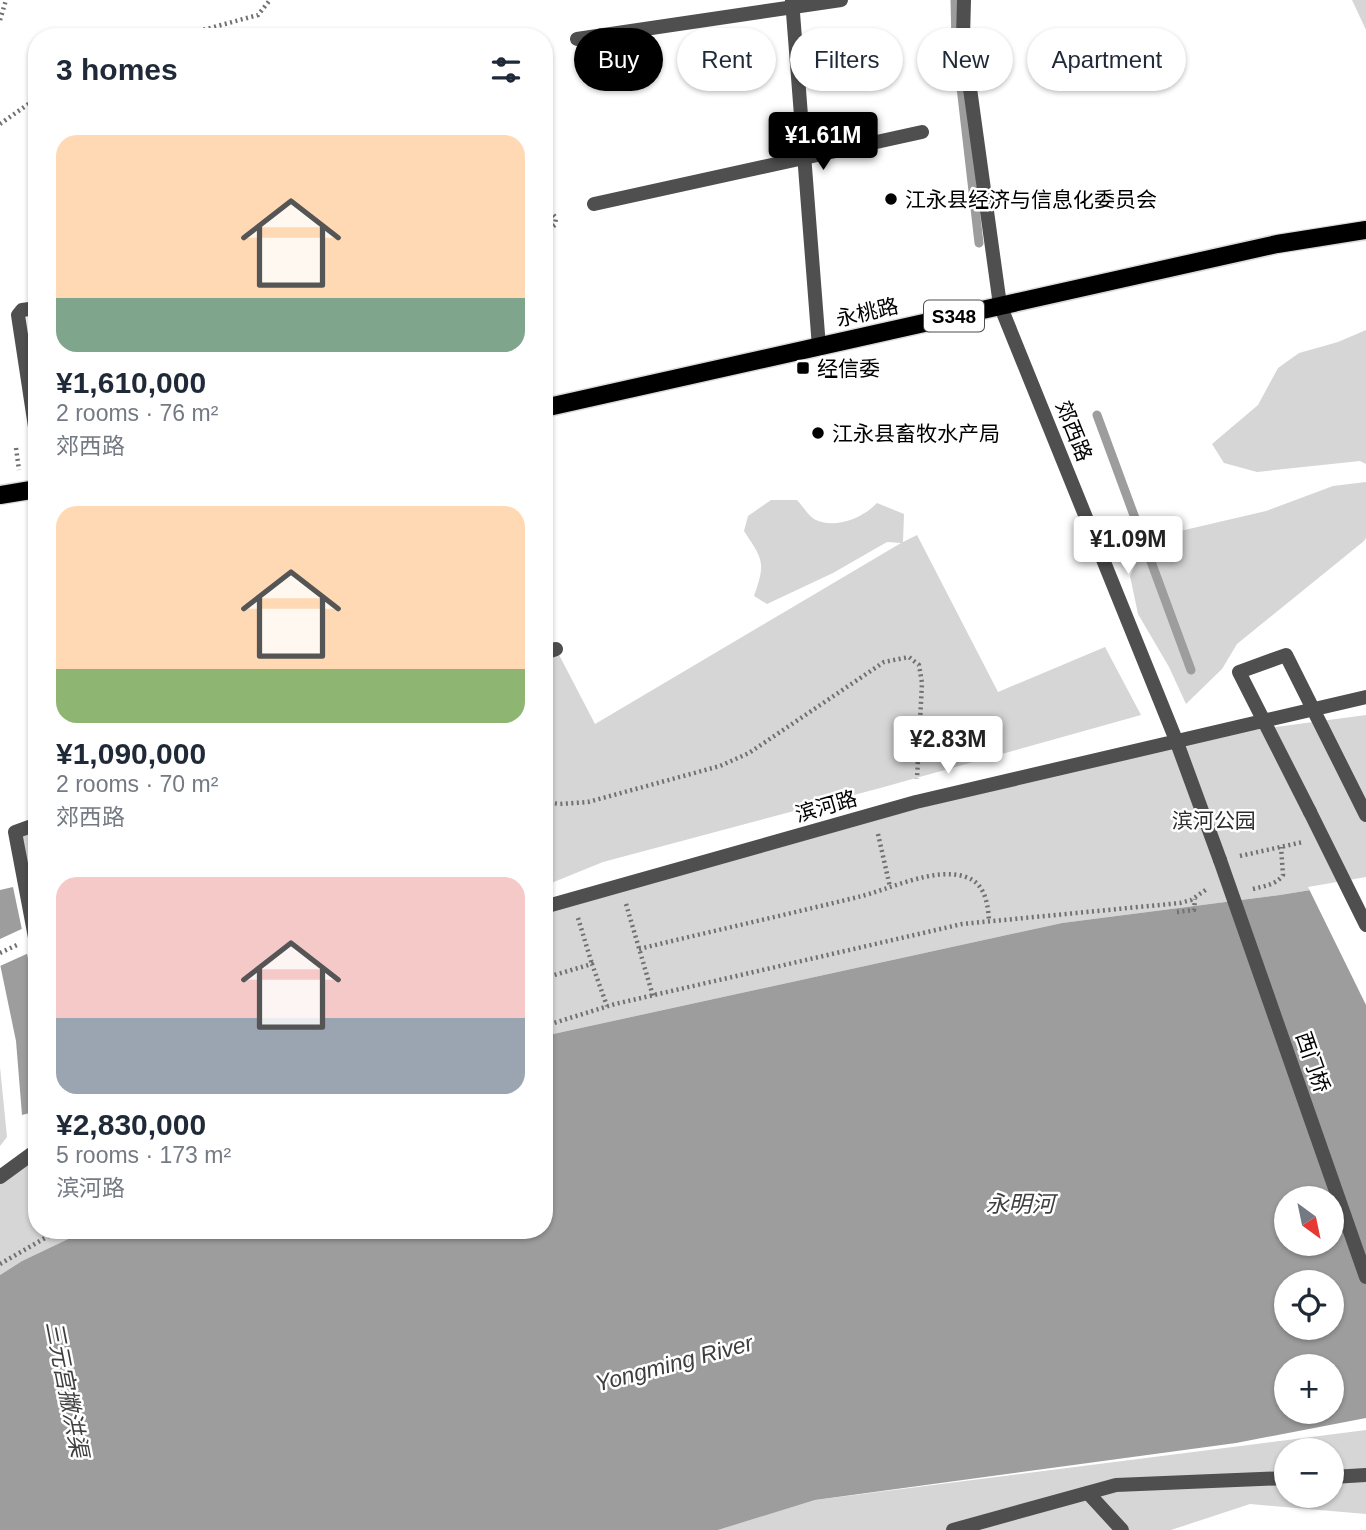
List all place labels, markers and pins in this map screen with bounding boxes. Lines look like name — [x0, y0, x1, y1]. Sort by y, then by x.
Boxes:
pin: ¥1.61M — [766, 113, 880, 172]
place label: 江永县经济与信息化委员会 — [905, 188, 1157, 211]
marker: 江永县经济与信息化委员会 — [883, 191, 899, 207]
place label: 经信委 — [817, 357, 880, 380]
marker: 经信委 — [795, 360, 811, 376]
place label: 江永县畜牧水产局 — [832, 422, 1000, 445]
marker: 江永县畜牧水产局 — [810, 425, 826, 441]
pin: ¥1.09M — [1071, 516, 1185, 576]
pin: ¥2.83M — [891, 716, 1005, 776]

